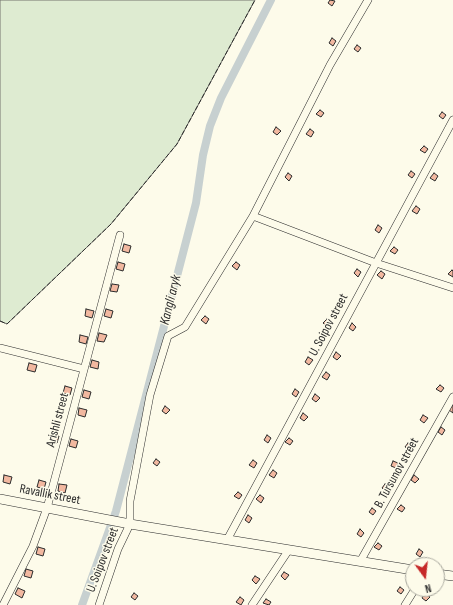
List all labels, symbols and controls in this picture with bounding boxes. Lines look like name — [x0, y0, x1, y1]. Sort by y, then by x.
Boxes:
water label: Kangli aryk — [157, 273, 185, 327]
street label: U. Soipov street — [306, 291, 352, 359]
street label: Arishli street — [43, 391, 73, 449]
street label: B. Tursunov street — [371, 435, 423, 511]
street label: Ravallik street — [18, 481, 82, 509]
street label: U. Soipov street — [83, 525, 123, 595]
north arrow — [405, 557, 445, 597]
text: N — [423, 581, 432, 595]

